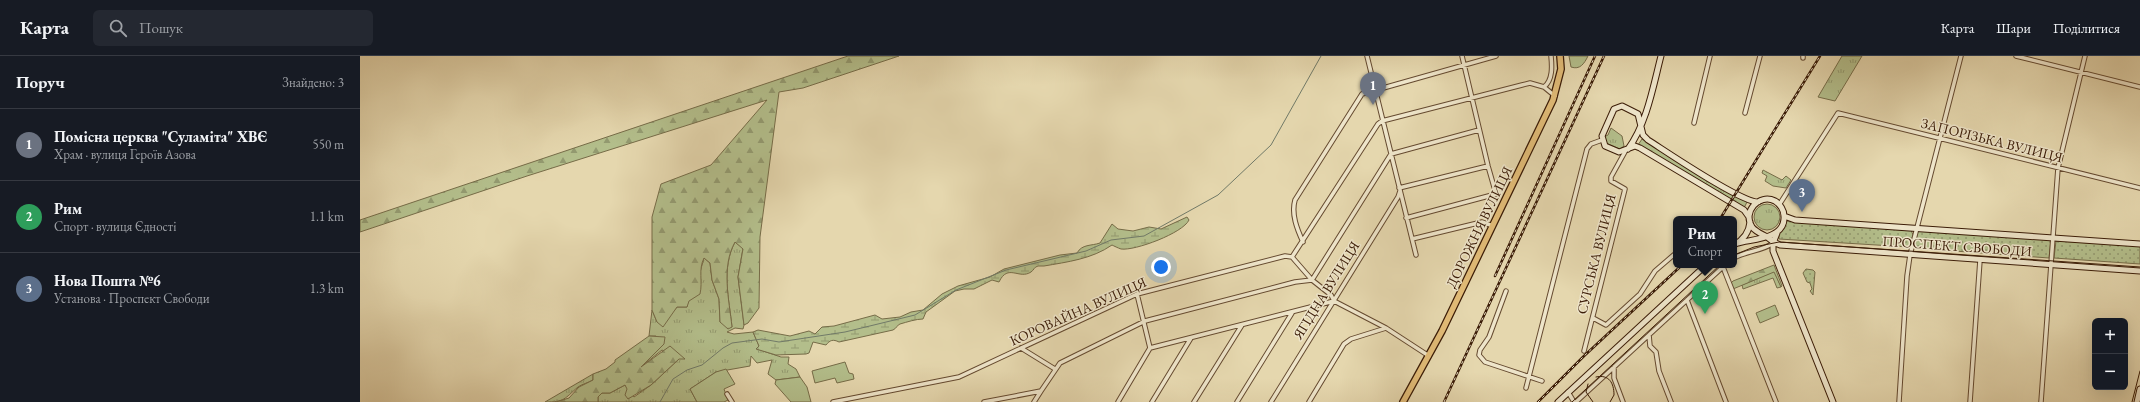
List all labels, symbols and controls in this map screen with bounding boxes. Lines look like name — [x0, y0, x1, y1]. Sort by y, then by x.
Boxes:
search box — [93, 10, 373, 46]
text: Карта — [20, 15, 69, 40]
icon: search — [107, 17, 129, 39]
text: Пошук — [139, 18, 183, 37]
text: Карта — [1941, 19, 1974, 37]
text: Шари — [1996, 19, 2031, 37]
text: Поділитися — [2053, 19, 2120, 37]
text: Поруч — [16, 71, 65, 93]
pin: 1 — [1360, 72, 1386, 105]
text: Знайдено: 3 — [282, 74, 344, 91]
street label: ЗАПОРІЗЬКА ВУЛИЦЯ — [1919, 114, 2065, 166]
text: Помісна церква "Суламіта" ХВЄ — [54, 127, 267, 146]
text: 1 — [26, 136, 32, 153]
text: 550 m — [313, 136, 344, 153]
text: Храм · вулиця Героїв Азова — [54, 146, 196, 163]
street label: ДОРОЖНЯ ВУЛИЦЯ — [1442, 163, 1517, 291]
pin: 3 — [1789, 179, 1815, 212]
street label: СУРСЬКА ВУЛИЦЯ — [1572, 191, 1620, 316]
text: Рим — [54, 199, 82, 218]
text: 2 — [26, 208, 32, 225]
text: 1.1 km — [310, 208, 344, 225]
popup — [1673, 216, 1737, 268]
text: Спорт · вулиця Єдності — [54, 218, 176, 235]
text: Рим — [1688, 224, 1716, 243]
street label: ПРОСПЕКТ СВОБОДИ — [1882, 232, 2033, 260]
street label: ЯГІДНА ВУЛИЦЯ — [1288, 237, 1364, 343]
text: Спорт — [1688, 243, 1722, 260]
your location — [1151, 257, 1171, 277]
text: Нова Пошта №6 — [54, 271, 161, 290]
street label: КОРОВАЙНА ВУЛИЦЯ — [1007, 272, 1150, 349]
text: 3 — [26, 280, 32, 297]
text: 1.3 km — [310, 280, 344, 297]
pin: 2 — [1692, 281, 1718, 314]
text: Установа · Проспект Свободи — [54, 290, 210, 307]
map controls — [2092, 318, 2128, 390]
button: + — [2092, 318, 2128, 354]
button: − — [2092, 354, 2128, 390]

